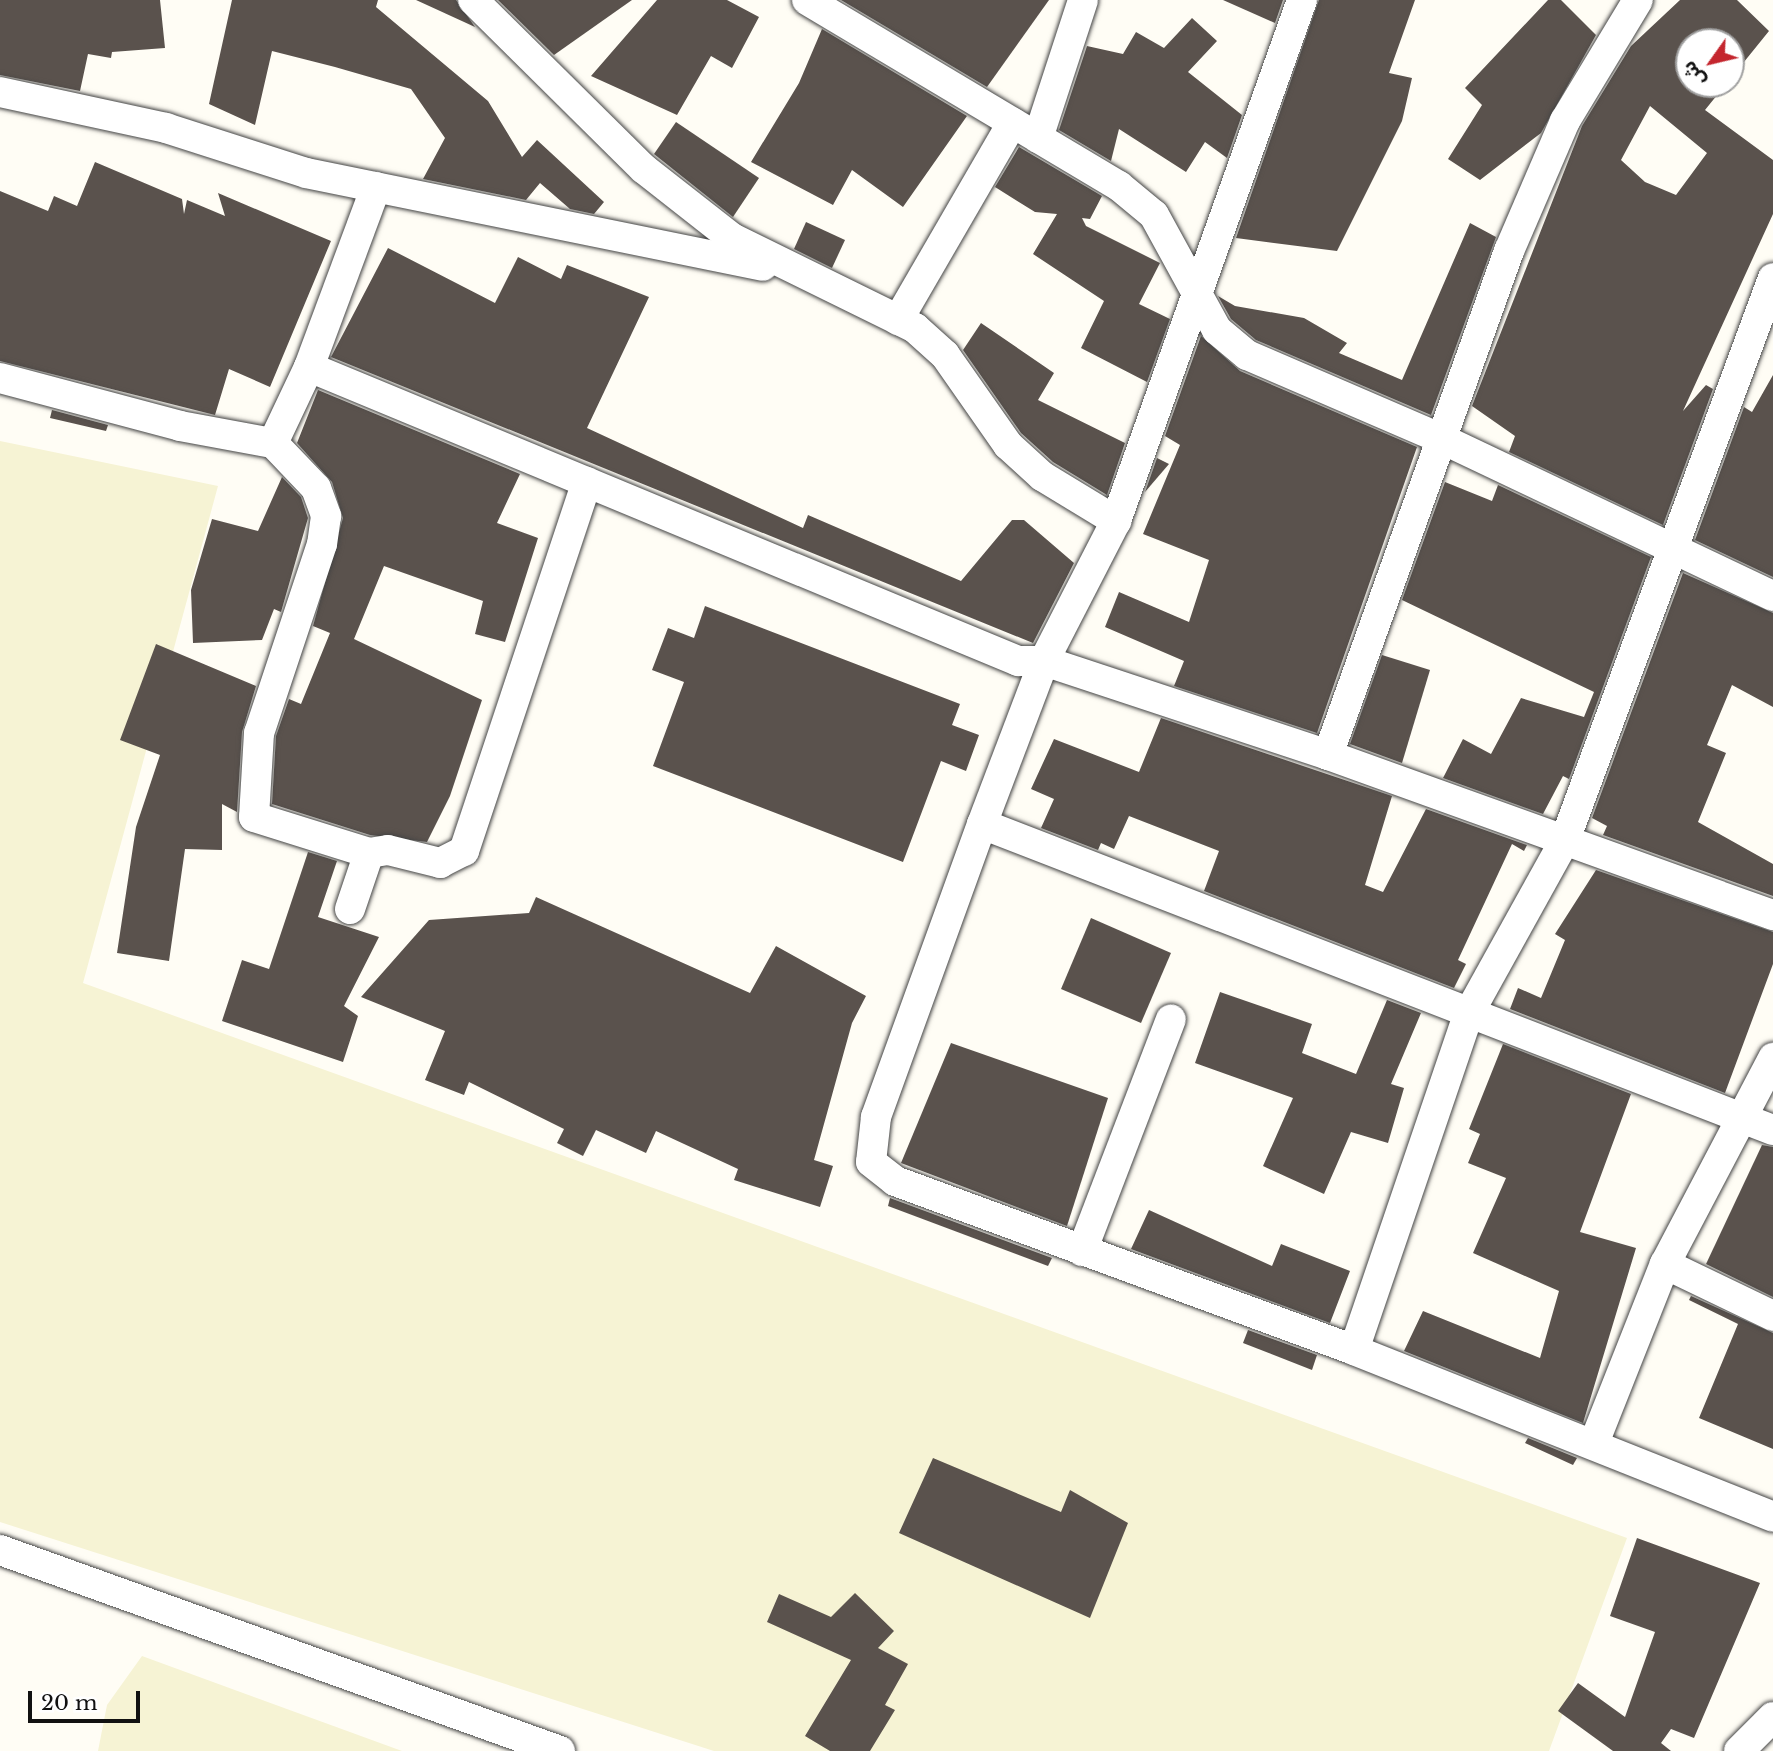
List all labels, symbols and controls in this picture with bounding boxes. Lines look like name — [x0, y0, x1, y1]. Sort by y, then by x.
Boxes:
north arrow — [1675, 28, 1745, 98]
text: ش — [1677, 57, 1711, 91]
scale bar — [32, 1678, 144, 1722]
text: 20 m — [41, 1690, 98, 1716]

